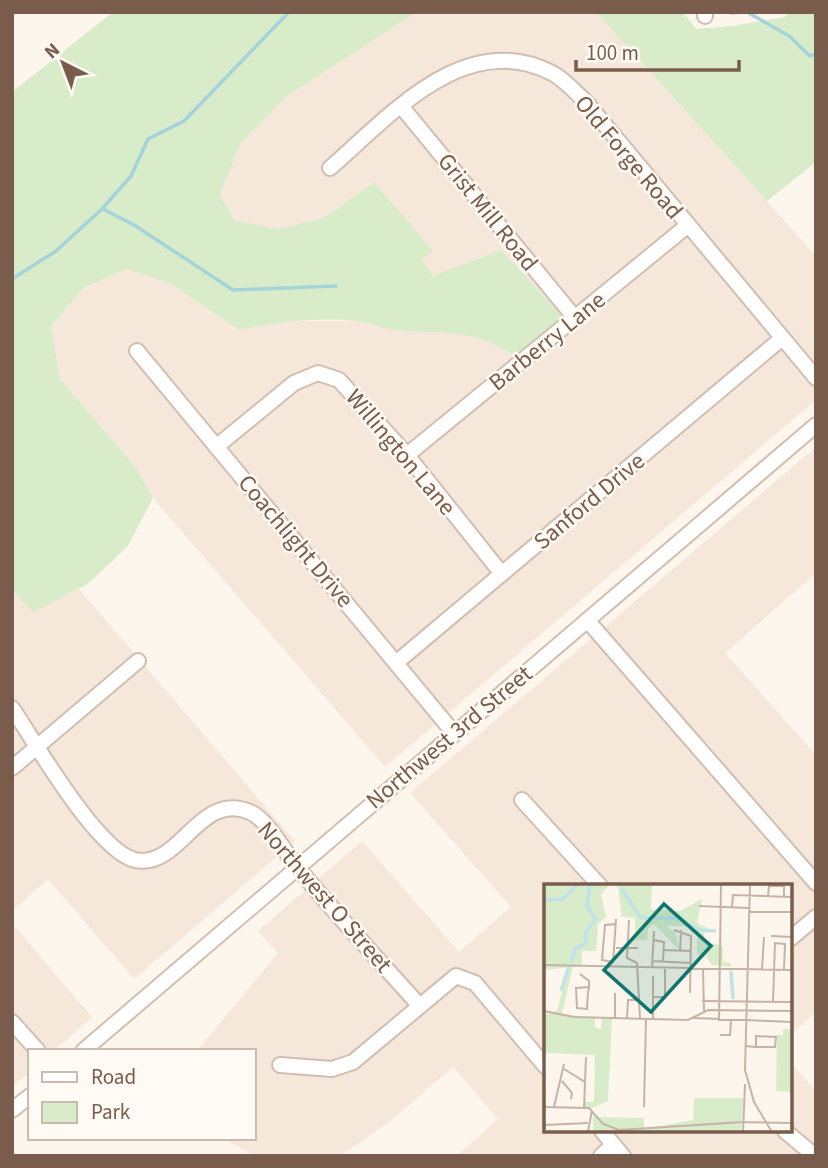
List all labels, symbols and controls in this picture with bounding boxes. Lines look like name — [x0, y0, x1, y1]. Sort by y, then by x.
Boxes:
north arrow — [28, 28, 98, 98]
scale bar — [576, 28, 739, 72]
text: N — [39, 37, 66, 66]
text: 100 m — [586, 38, 639, 68]
street label: Old Forge Road — [566, 88, 691, 227]
street label: Grist Mill Road — [429, 146, 546, 279]
street label: Barberry Lane — [481, 283, 613, 400]
street label: Willington Lane — [337, 381, 464, 523]
street label: Sanford Drive — [526, 444, 653, 559]
street label: Coachlight Drive — [229, 467, 362, 616]
street label: Northwest 3rd Street — [358, 657, 540, 818]
street label: Northwest O Street — [249, 814, 400, 981]
inset map — [544, 884, 793, 1133]
legend — [28, 1049, 256, 1140]
text: Road — [91, 1062, 136, 1092]
text: Park — [91, 1097, 131, 1127]

